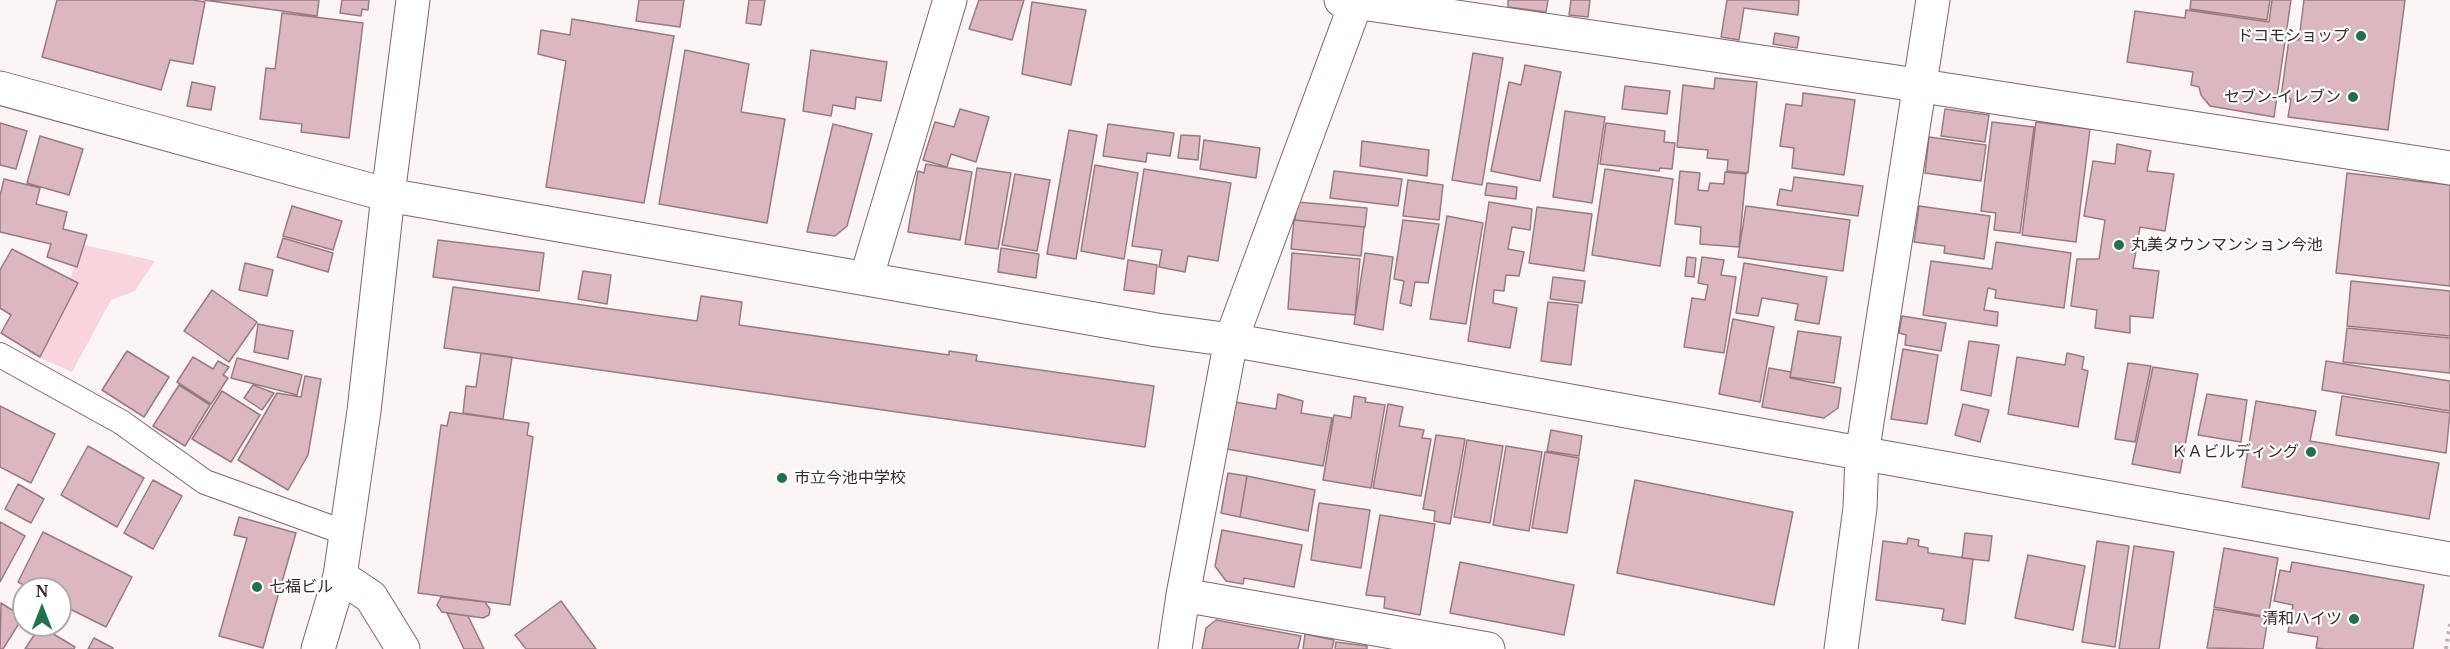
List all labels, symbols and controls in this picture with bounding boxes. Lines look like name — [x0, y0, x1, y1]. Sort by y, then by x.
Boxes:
place label: ドコモショップ — [2237, 26, 2349, 46]
marker: ドコモショップ — [2354, 29, 2368, 43]
place label: セブン-イレブン — [2224, 87, 2341, 107]
marker: セブン-イレブン — [2346, 90, 2360, 104]
place label: 丸美タウンマンション今池 — [2131, 235, 2323, 255]
marker: 丸美タウンマンション今池 — [2112, 238, 2126, 252]
place label: ＫＡビルディング — [2171, 442, 2299, 462]
marker: ＫＡビルディング — [2304, 445, 2318, 459]
place label: 市立今池中学校 — [794, 468, 906, 488]
marker: 市立今池中学校 — [775, 471, 789, 485]
north arrow — [12, 577, 72, 637]
place label: 七福ビル — [269, 577, 333, 597]
text: N — [36, 580, 48, 602]
marker: 七福ビル — [250, 580, 264, 594]
place label: 清和ハイツ — [2262, 609, 2342, 629]
marker: 清和ハイツ — [2347, 612, 2361, 626]

